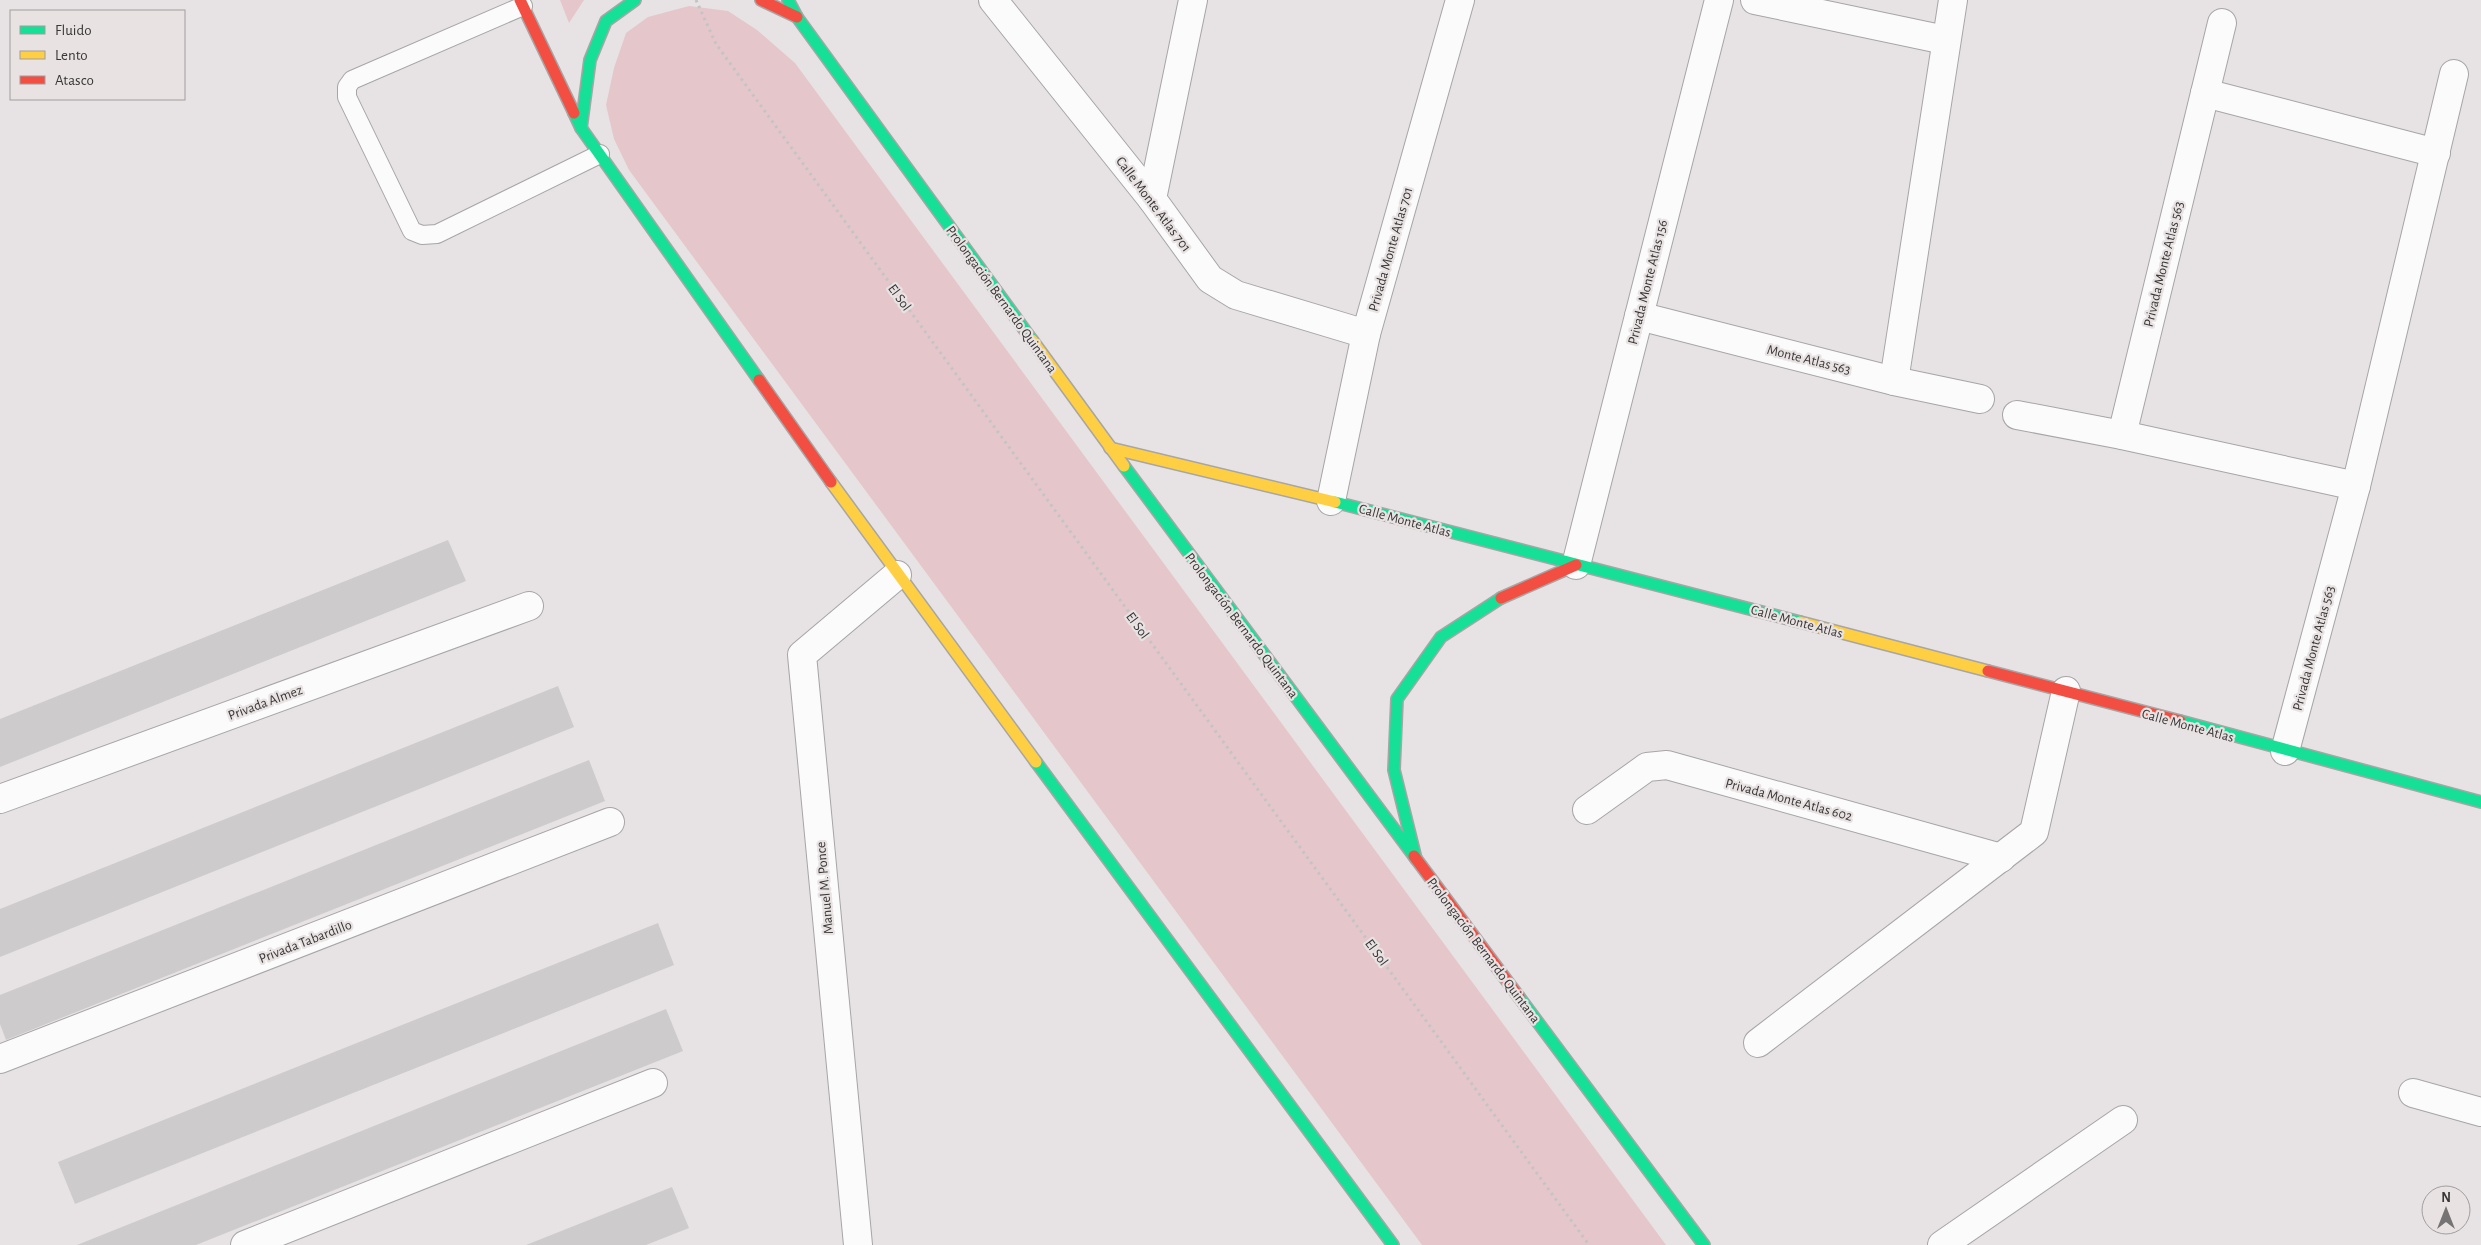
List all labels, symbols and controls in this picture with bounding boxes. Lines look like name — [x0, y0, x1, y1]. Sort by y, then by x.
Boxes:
legend — [10, 10, 185, 100]
text: Fluido — [55, 23, 92, 38]
text: Lento — [55, 48, 88, 63]
text: Atasco — [55, 73, 94, 88]
street label: Calle Monte Atlas 701 — [1113, 154, 1193, 255]
street label: Privada Monte Atlas 701 — [1366, 186, 1415, 313]
street label: Privada Monte Atlas 563 — [2142, 200, 2186, 328]
street label: Privada Monte Atlas 156 — [1626, 219, 1670, 346]
street label: Prolongación Bernardo Quintana — [943, 223, 1059, 376]
street label: El Sol — [885, 282, 913, 314]
street label: Monte Atlas 563 — [1766, 343, 1852, 377]
street label: Calle Monte Atlas — [1357, 502, 1452, 540]
street label: Prolongación Bernardo Quintana — [1182, 550, 1301, 701]
street label: Privada Monte Atlas 563 — [2291, 584, 2337, 712]
street label: Calle Monte Atlas — [1749, 603, 1844, 641]
street label: El Sol — [1123, 610, 1151, 642]
street label: Privada Almez — [226, 683, 305, 723]
street label: Calle Monte Atlas — [2140, 707, 2235, 745]
street label: Privada Monte Atlas 602 — [1724, 776, 1854, 824]
street label: Manuel M. Ponce — [814, 841, 836, 935]
street label: Prolongación Bernardo Quintana — [1424, 875, 1543, 1026]
street label: Privada Tabardillo — [257, 918, 354, 966]
street label: El Sol — [1362, 937, 1390, 969]
north arrow — [2421, 1185, 2471, 1235]
text: N — [2441, 1191, 2451, 1205]

